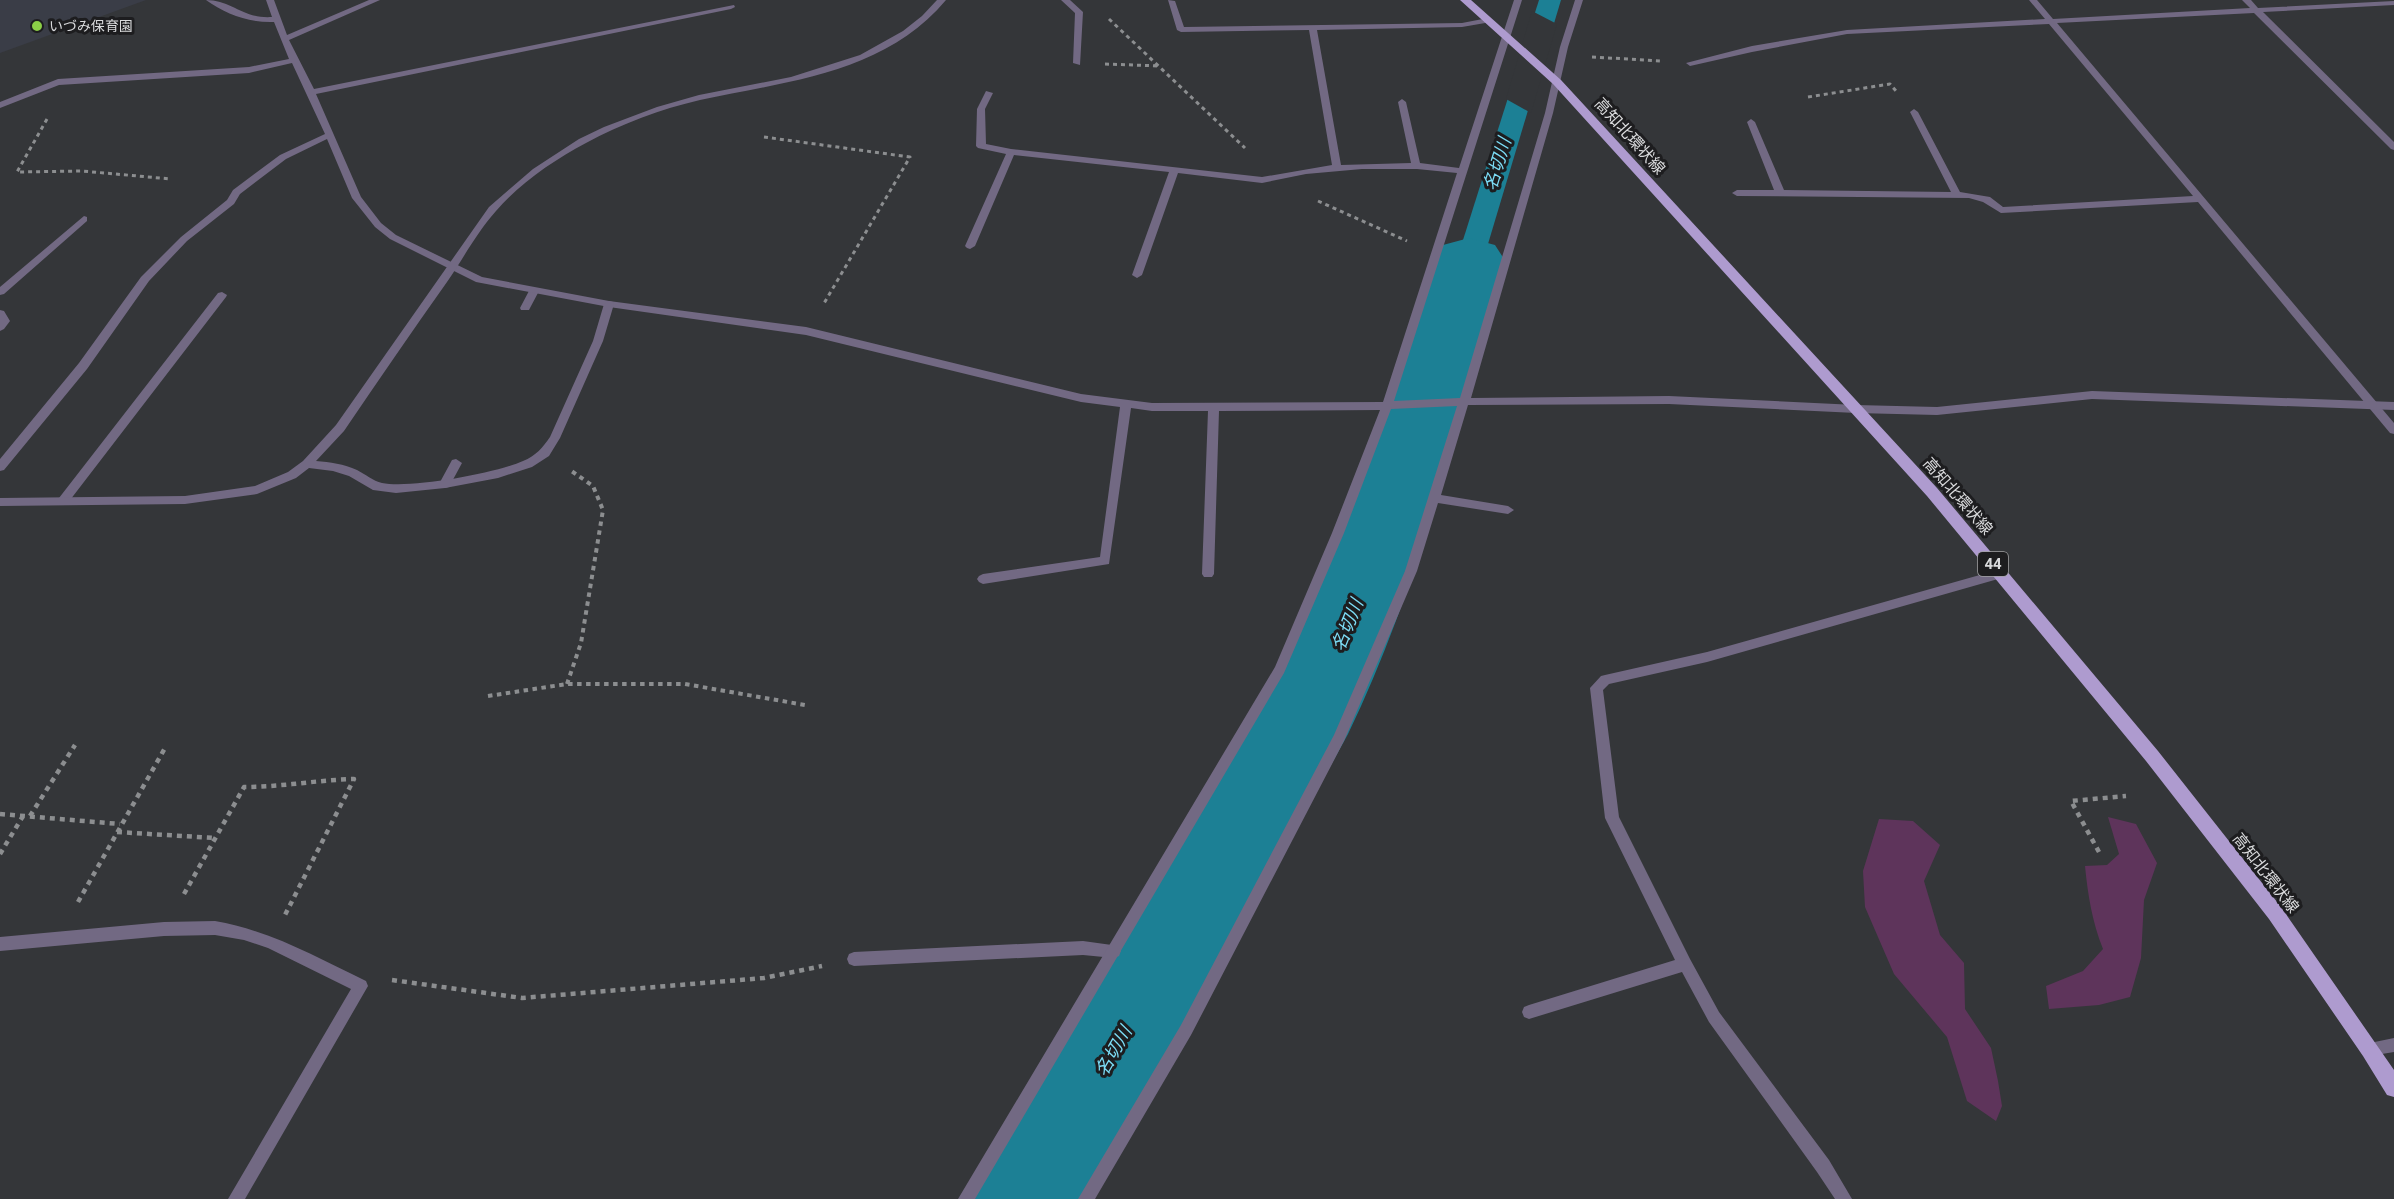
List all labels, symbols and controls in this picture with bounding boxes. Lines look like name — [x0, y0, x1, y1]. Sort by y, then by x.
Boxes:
place label: いづみ保育園 — [49, 18, 133, 34]
marker: いづみ保育園 — [30, 19, 44, 33]
street label: 高知北環状線 — [1591, 94, 1669, 178]
water label: 名切川 — [1479, 133, 1516, 193]
street label: 高知北環状線 — [1919, 454, 1997, 538]
road number: 44 — [1978, 552, 2008, 576]
water label: 名切川 — [1327, 594, 1368, 654]
street label: 高知北環状線 — [2229, 829, 2303, 917]
water label: 名切川 — [1090, 1021, 1137, 1080]

